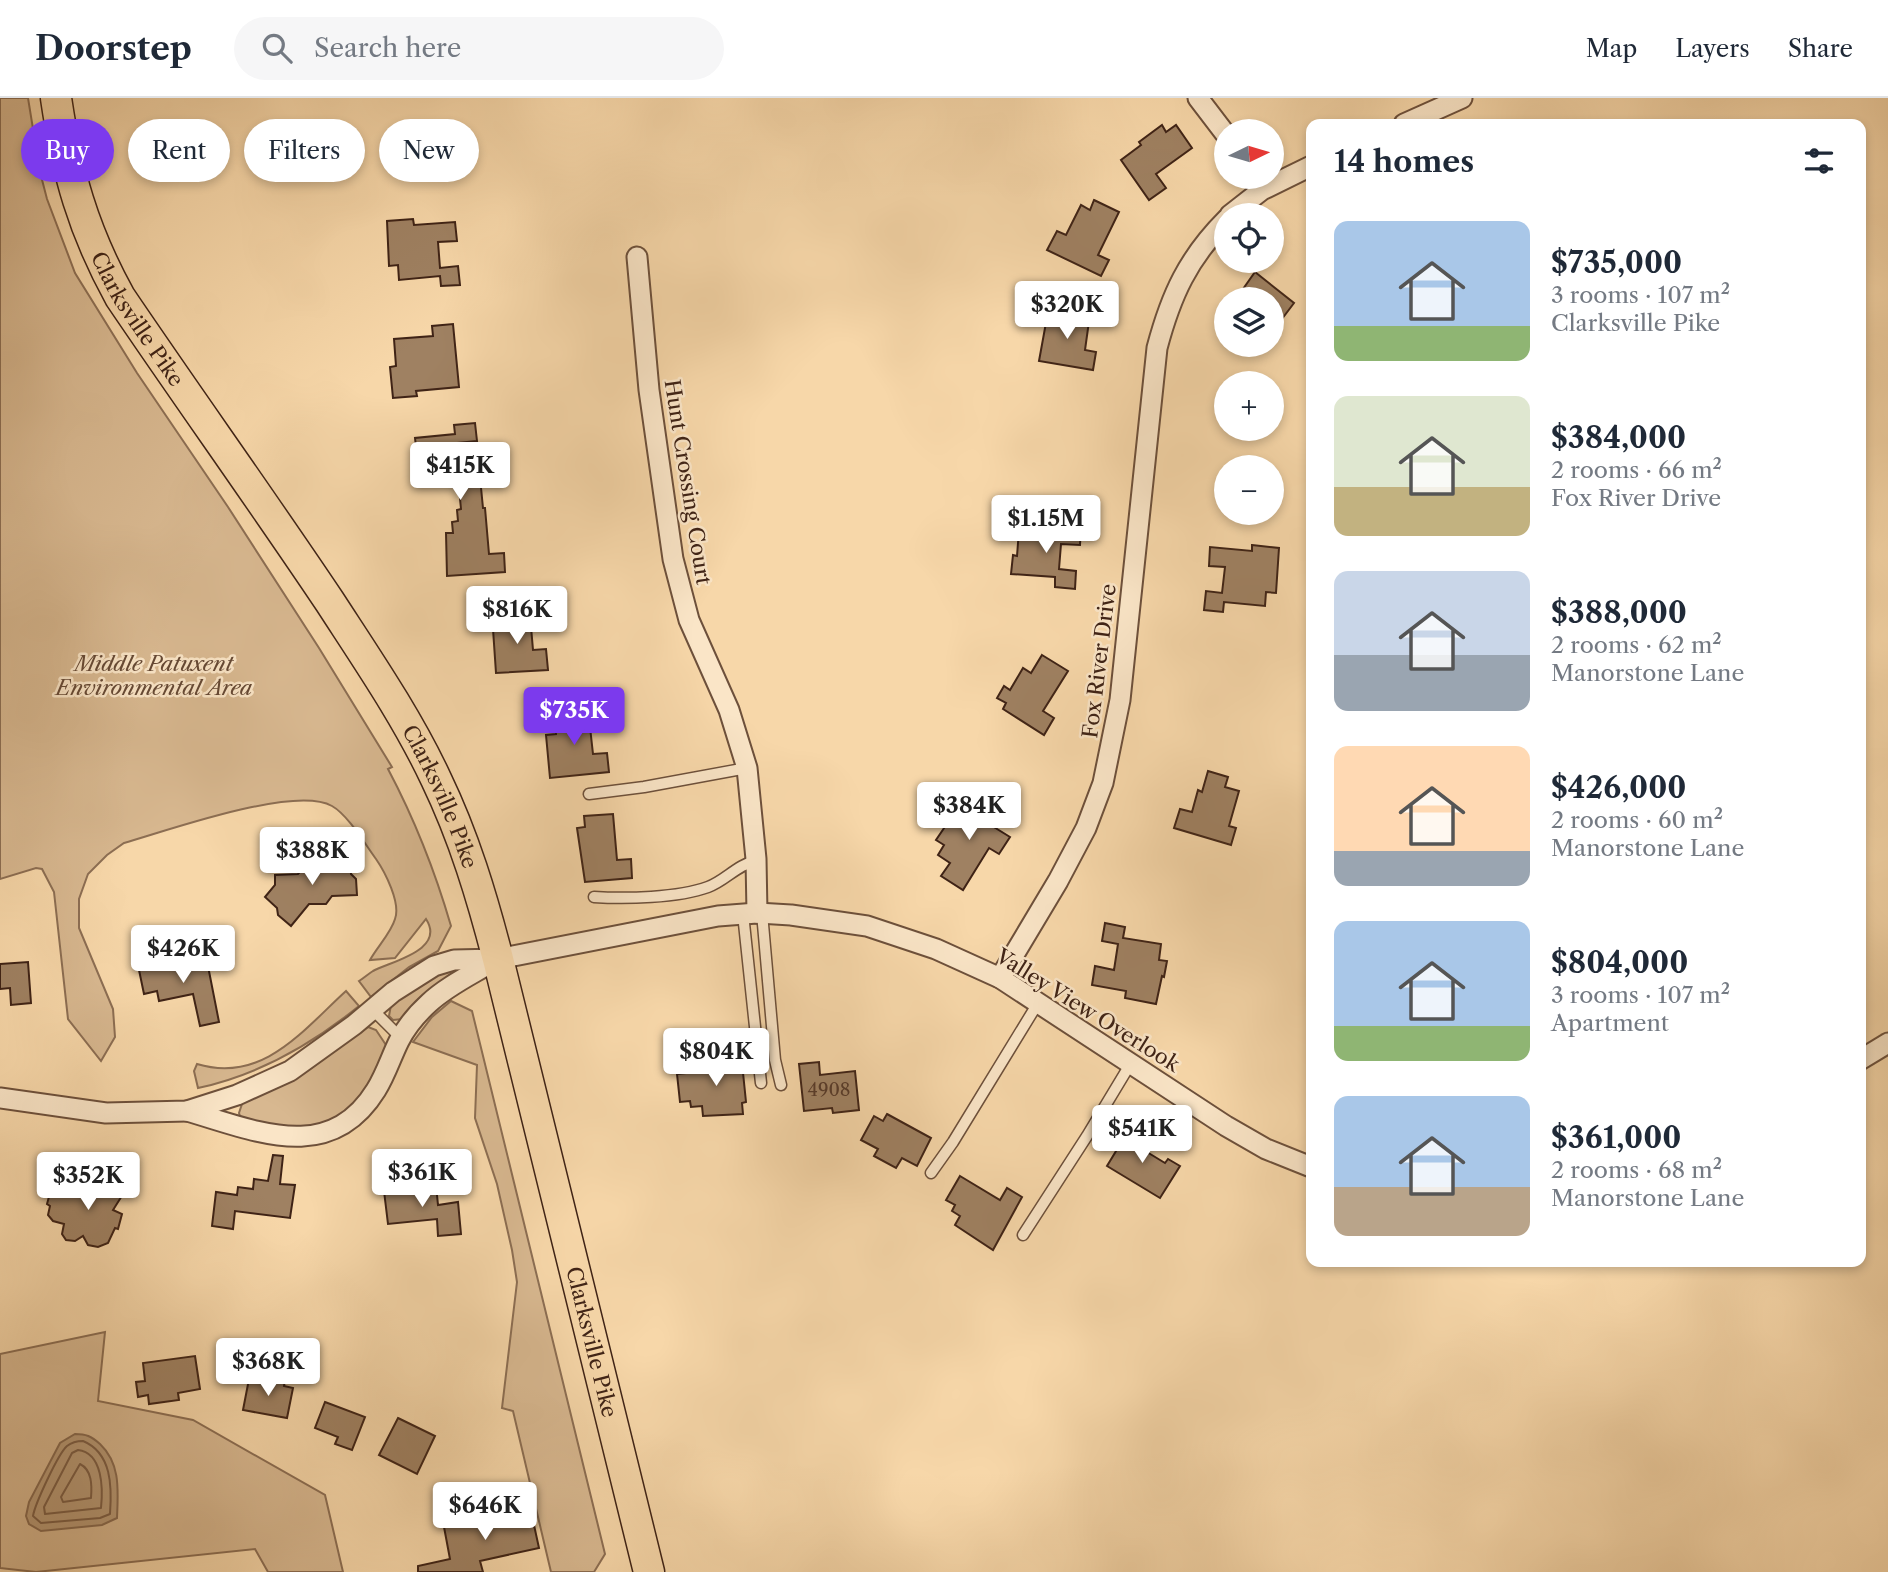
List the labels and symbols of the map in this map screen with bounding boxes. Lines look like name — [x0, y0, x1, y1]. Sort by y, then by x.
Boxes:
north arrow — [1214, 119, 1284, 189]
street label: Clarksville Pike — [86, 247, 190, 391]
pin: $320K — [1018, 282, 1116, 341]
street label: Hunt Crossing Court — [659, 378, 717, 587]
pin: $415K — [411, 442, 509, 502]
pin: $1.15M — [989, 496, 1103, 555]
street label: Fox River Drive — [1077, 582, 1121, 740]
pin: $816K — [468, 587, 566, 646]
park label: Middle Patuxent Environmental Area — [54, 651, 253, 700]
pin: $735K — [525, 688, 623, 747]
street label: Clarksville Pike — [398, 720, 483, 871]
pin: $384K — [920, 782, 1018, 842]
pin: $388K — [263, 828, 361, 887]
pin: $426K — [134, 926, 232, 985]
street label: Valley View Overlook — [991, 943, 1185, 1077]
pin: $804K — [667, 1028, 765, 1088]
house number: 4908 — [807, 1079, 851, 1101]
pin: $541K — [1093, 1105, 1191, 1165]
pin: $361K — [373, 1150, 471, 1209]
pin: $352K — [39, 1152, 137, 1212]
street label: Clarksville Pike — [562, 1264, 623, 1420]
pin: $368K — [219, 1338, 317, 1398]
pin: $646K — [436, 1482, 534, 1542]

